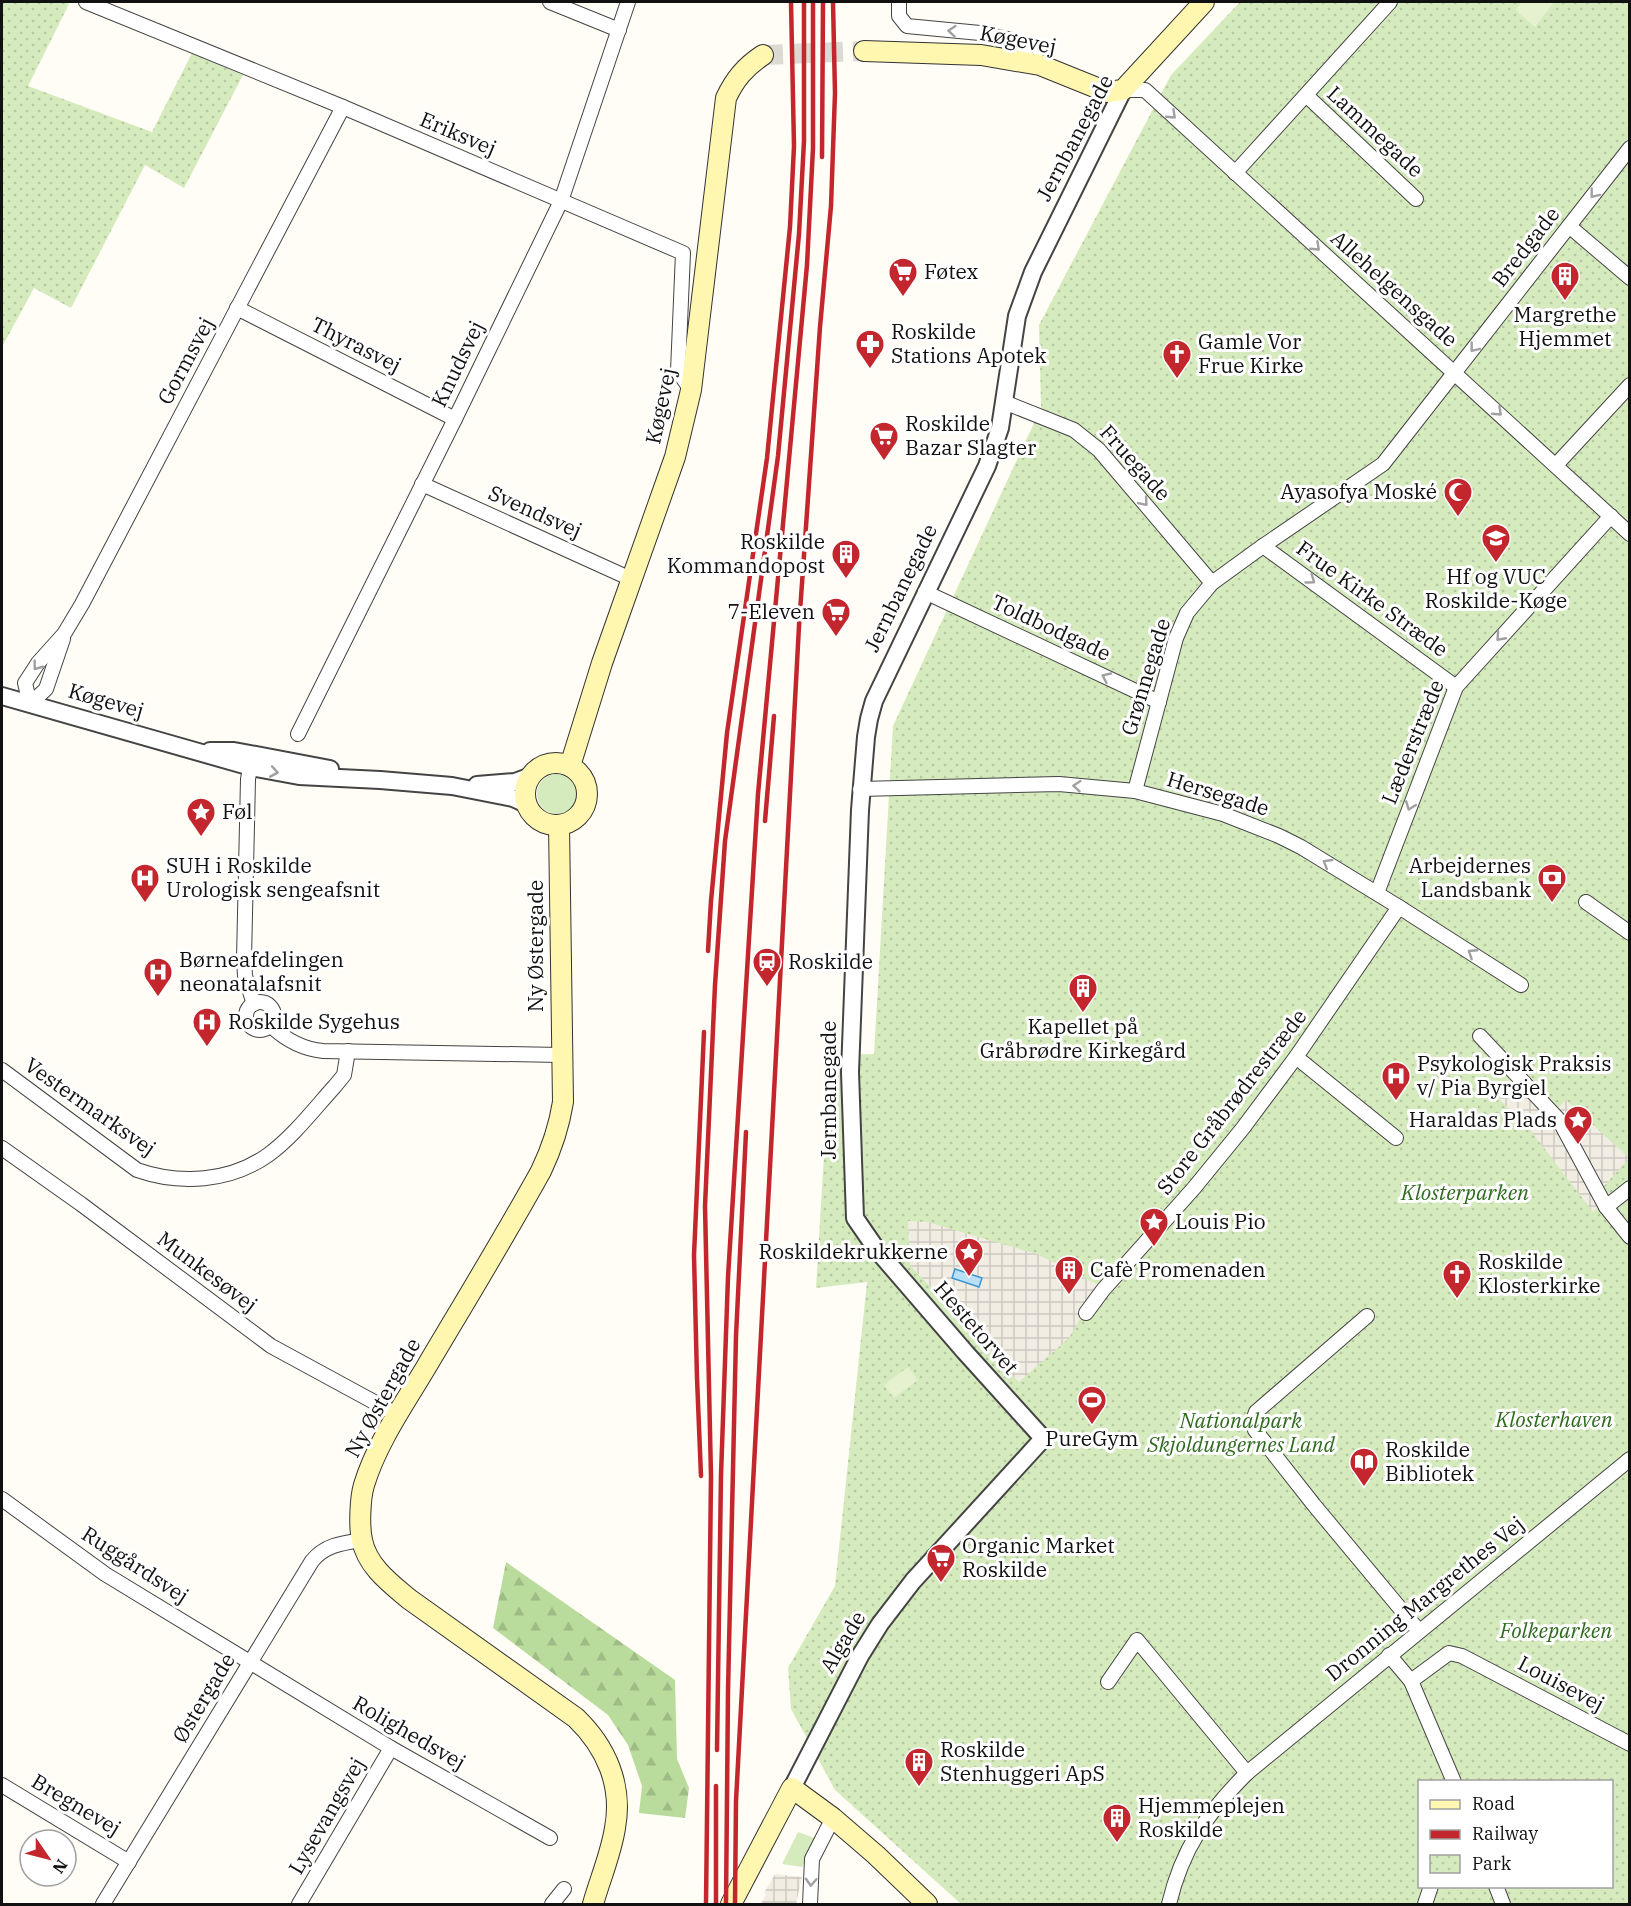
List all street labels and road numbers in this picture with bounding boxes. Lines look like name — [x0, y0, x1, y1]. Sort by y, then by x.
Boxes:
street label: Køgevej — [978, 18, 1059, 60]
street label: Jernbanegade — [1029, 70, 1119, 206]
street label: Lammegade — [1321, 79, 1430, 183]
street label: Eriksvej — [416, 104, 501, 162]
street label: Bredgade — [1485, 201, 1565, 292]
street label: Allehelgensgade — [1325, 224, 1464, 353]
street label: Thyrasvej — [307, 310, 406, 379]
street label: Gormsvej — [150, 312, 220, 409]
street label: Knudsvej — [424, 316, 490, 411]
street label: Køgevej — [638, 365, 682, 447]
street label: Fruegade — [1094, 418, 1177, 506]
street label: Svendsvej — [484, 478, 587, 544]
street label: Jernbanegade — [857, 519, 943, 656]
street label: Frue Kirke Stræde — [1291, 534, 1454, 663]
street label: Toldbodgade — [987, 587, 1115, 667]
street label: Grønnegade — [1114, 615, 1176, 739]
street label: Læderstræde — [1374, 675, 1450, 808]
street label: Køgevej — [65, 676, 147, 724]
street label: Hersegade — [1164, 764, 1273, 822]
street label: Ny Østergade — [521, 880, 549, 1012]
street label: Store Gråbrødrestræde — [1150, 1003, 1313, 1200]
street label: Jernbanegade — [814, 1020, 842, 1160]
street label: Vestermarksvej — [20, 1051, 162, 1162]
street label: Munkesøvej — [152, 1224, 263, 1318]
street label: Hestetorvet — [928, 1275, 1025, 1380]
street label: Ny Østergade — [338, 1333, 426, 1462]
street label: Dronning Margrethes Vej — [1319, 1509, 1529, 1687]
street label: Ruggårdsvej — [77, 1519, 194, 1609]
street label: Algade — [813, 1605, 871, 1678]
street label: Østergade — [165, 1647, 241, 1748]
street label: Louisevej — [1513, 1649, 1610, 1718]
street label: Rolighedsvej — [348, 1689, 471, 1776]
street label: Lysevangsvej — [281, 1752, 371, 1879]
street label: Bregnevej — [27, 1767, 126, 1842]

